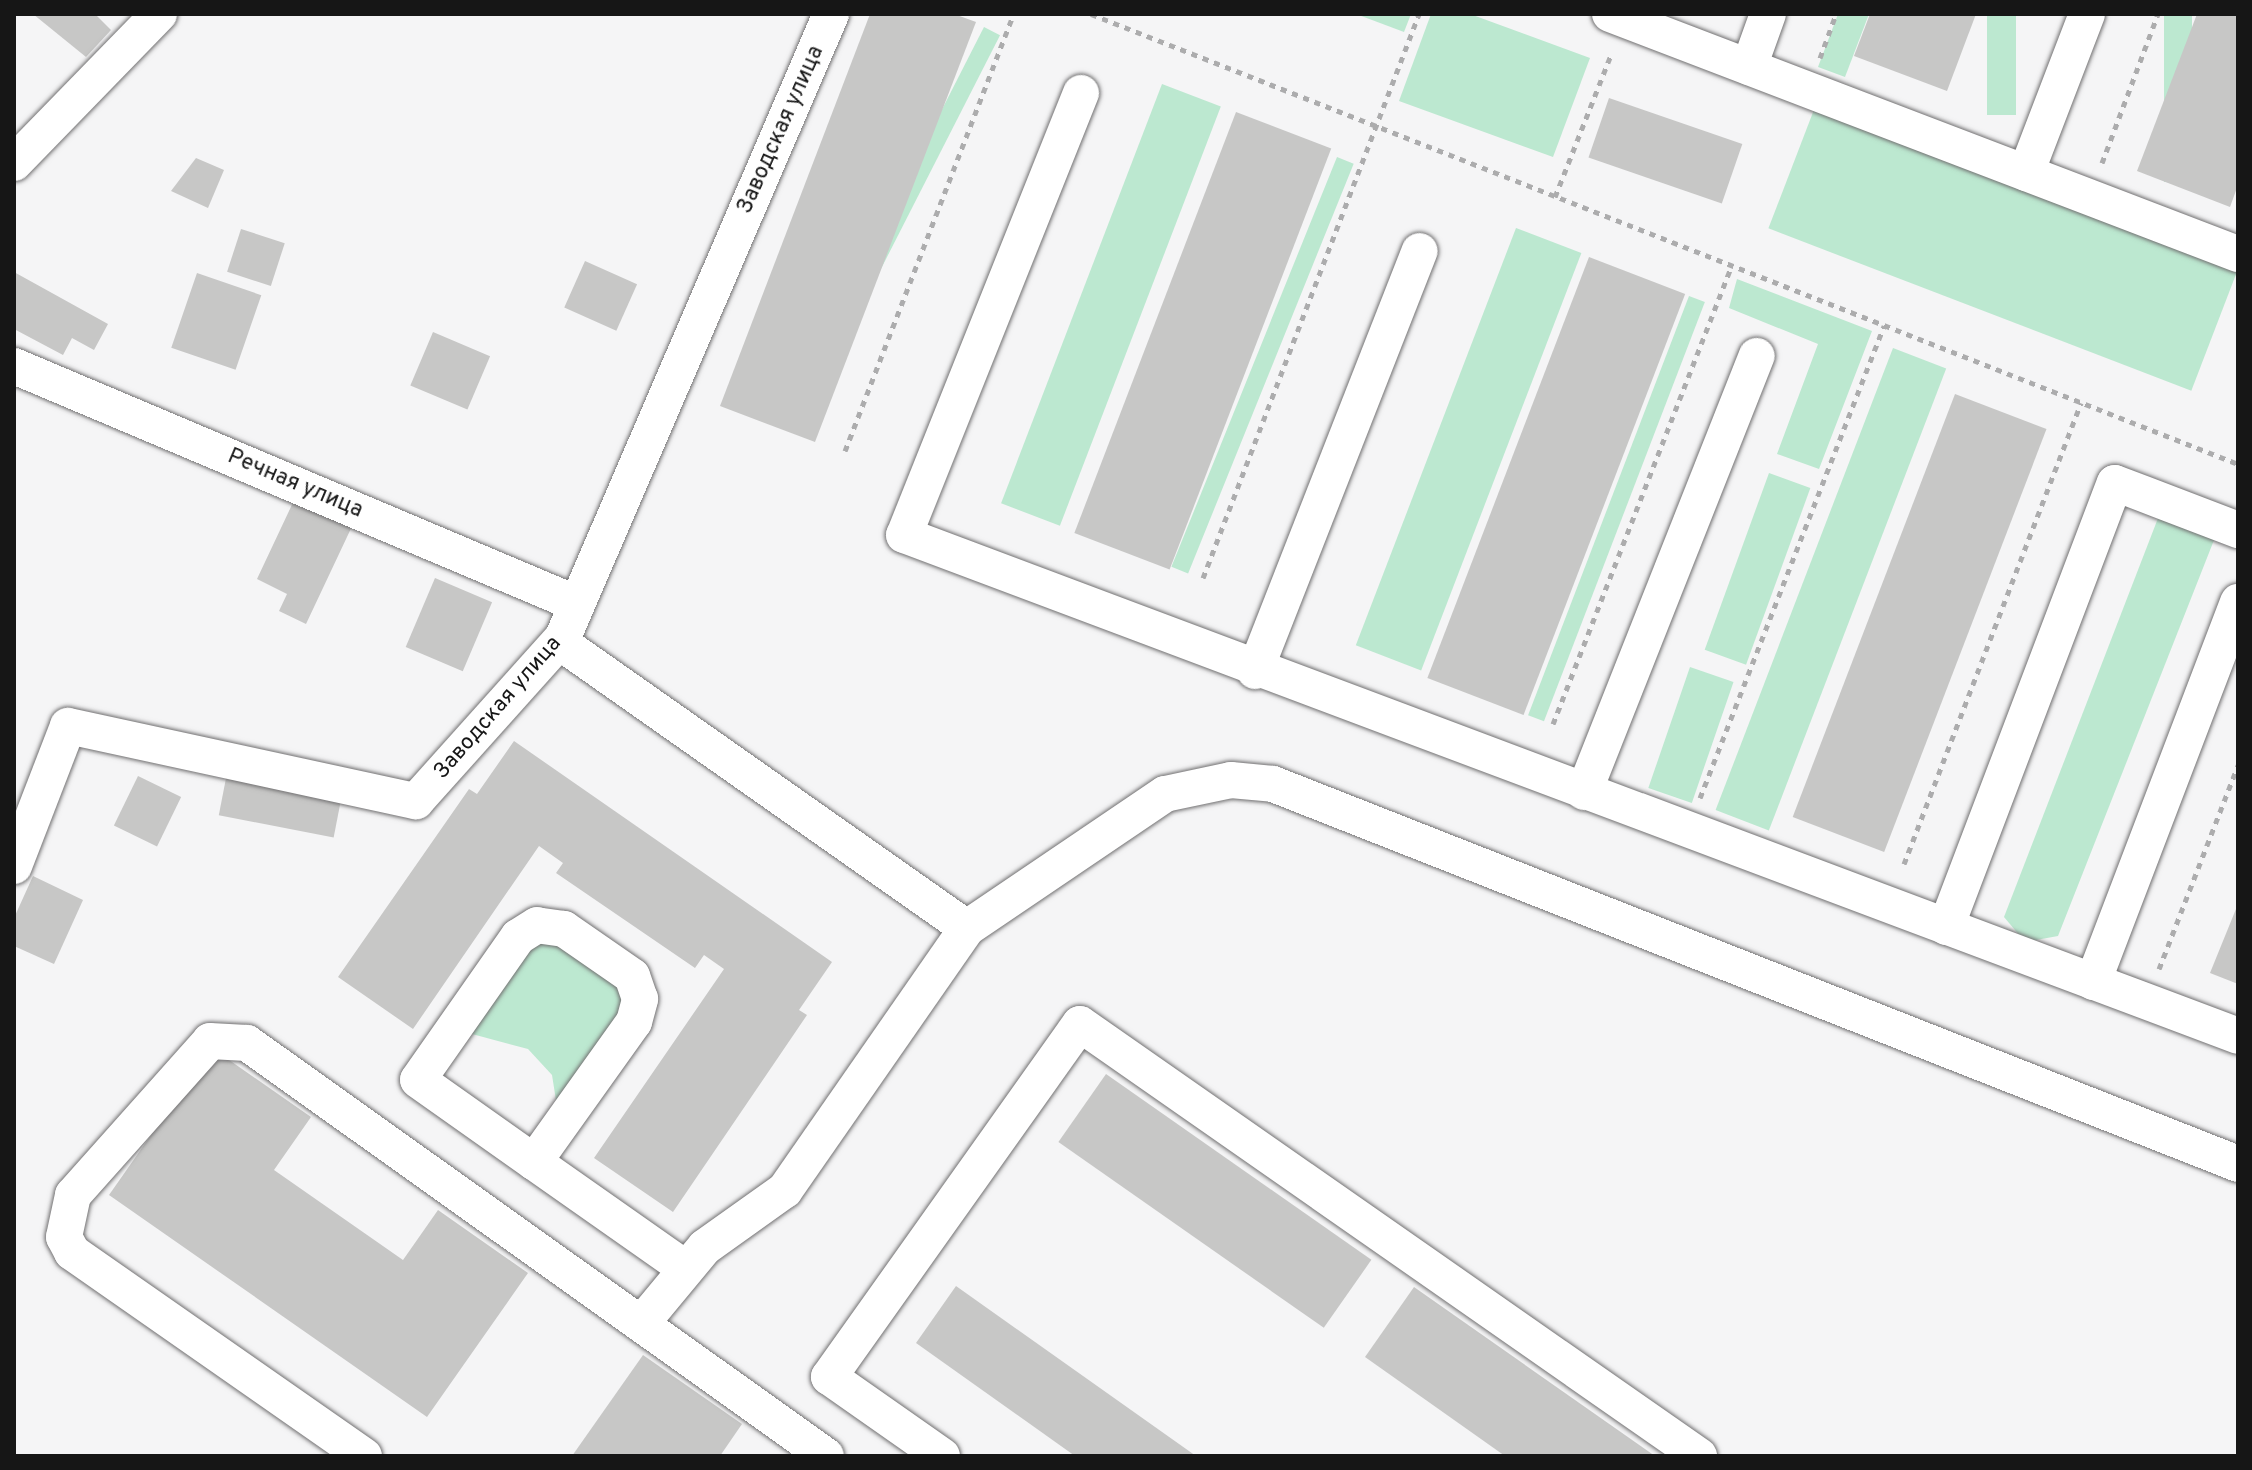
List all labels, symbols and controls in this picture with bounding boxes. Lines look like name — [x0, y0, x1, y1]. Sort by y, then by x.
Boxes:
street label: Заводская улица — [732, 42, 830, 218]
street label: Речная улица — [223, 444, 367, 524]
street label: Заводская улица — [429, 631, 567, 785]

